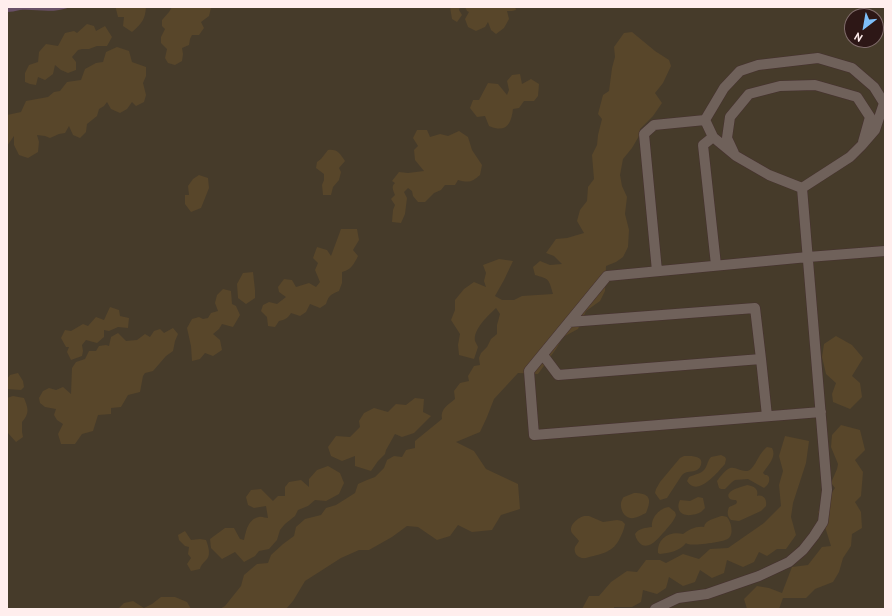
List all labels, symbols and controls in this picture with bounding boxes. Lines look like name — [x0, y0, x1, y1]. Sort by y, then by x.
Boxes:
north arrow — [844, 8, 884, 48]
text: N — [852, 30, 865, 45]

